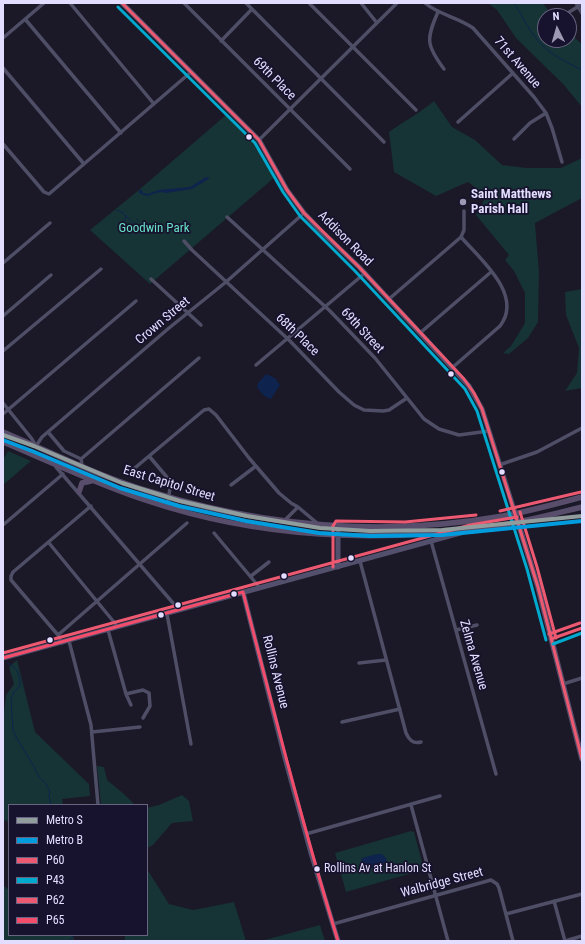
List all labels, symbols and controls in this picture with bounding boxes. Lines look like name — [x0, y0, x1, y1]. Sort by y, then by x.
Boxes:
north arrow — [537, 8, 577, 48]
text: N — [552, 10, 560, 23]
street label: 71st Avenue — [490, 34, 544, 92]
street label: 69th Place — [249, 54, 299, 104]
unlabelled marker — [244, 132, 254, 142]
place label: Saint Matthews Parish Hall — [471, 187, 552, 218]
marker: Saint Matthews Parish Hall — [458, 197, 468, 207]
street label: Addison Road — [314, 208, 376, 270]
park label: Goodwin Park — [118, 221, 190, 237]
street label: Crown Street — [133, 294, 193, 348]
street label: 69th Street — [337, 305, 387, 357]
street label: 68th Place — [272, 310, 322, 360]
unlabelled marker — [446, 369, 456, 379]
street label: East Capitol Street — [121, 463, 217, 505]
unlabelled marker — [497, 467, 507, 477]
unlabelled marker — [346, 553, 356, 563]
unlabelled marker — [279, 571, 289, 581]
unlabelled marker — [229, 589, 239, 599]
unlabelled marker — [173, 600, 183, 610]
unlabelled marker — [156, 610, 166, 620]
street label: Zelma Avenue — [456, 618, 490, 692]
street label: Rollins Avenue — [258, 634, 292, 710]
unlabelled marker — [45, 635, 55, 645]
legend — [8, 804, 148, 936]
text: Metro S — [46, 813, 83, 827]
text: Metro B — [46, 833, 83, 847]
text: P60 — [46, 853, 65, 867]
place label: Rollins Av at Hanlon St — [324, 862, 431, 876]
marker: Rollins Av at Hanlon St — [312, 864, 322, 874]
street label: Walbridge Street — [399, 865, 485, 901]
text: P43 — [46, 873, 65, 887]
text: P62 — [46, 893, 65, 907]
text: P65 — [46, 913, 65, 927]

